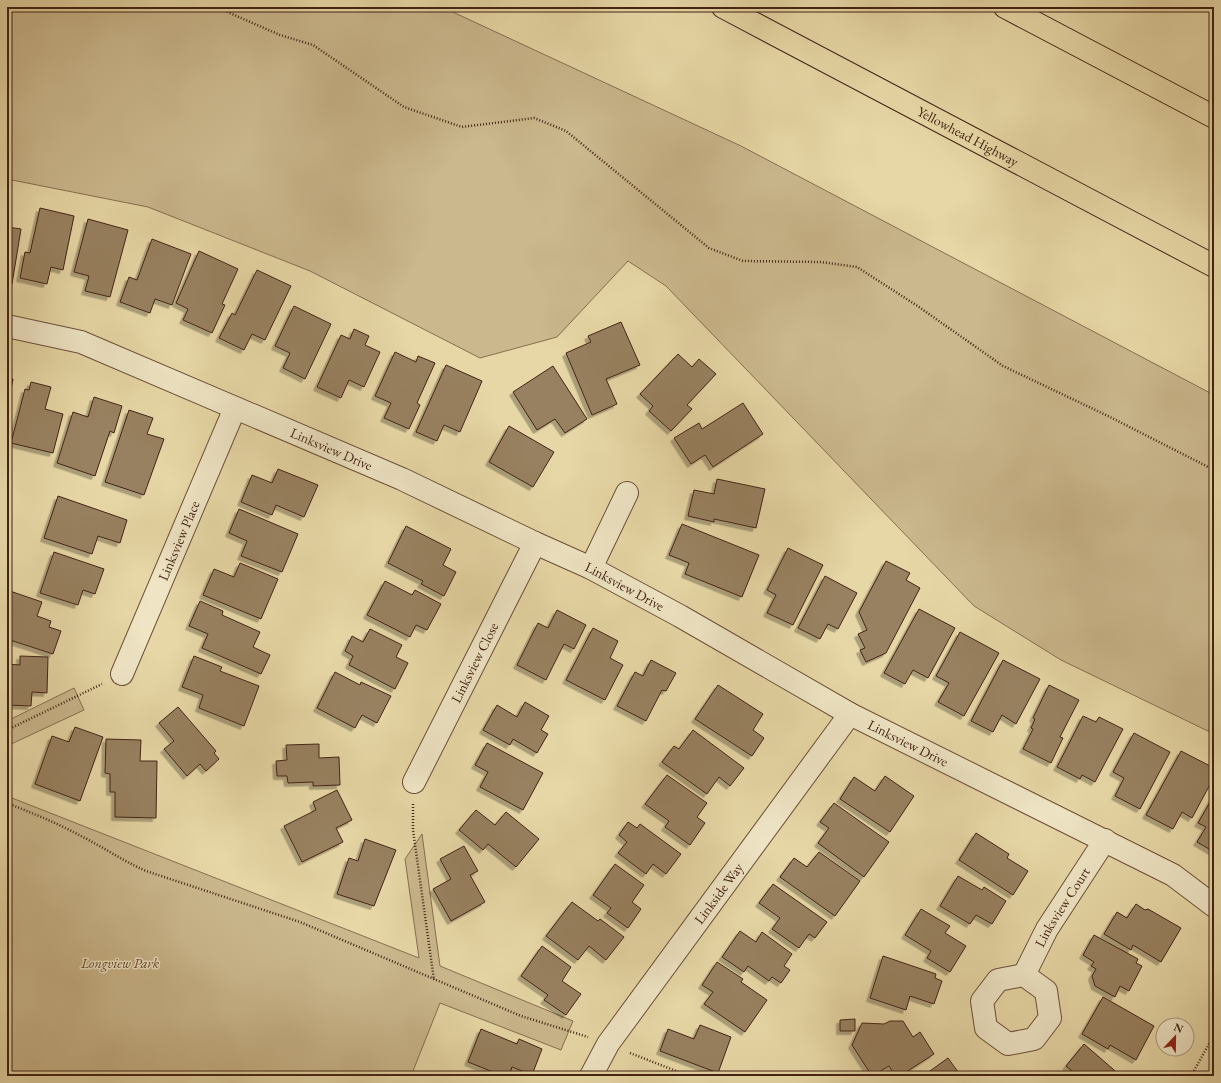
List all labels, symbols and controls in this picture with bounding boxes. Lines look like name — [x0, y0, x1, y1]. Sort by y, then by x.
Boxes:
street label: Yellowhead Highway — [914, 102, 1023, 171]
street label: Linksview Drive — [288, 423, 376, 475]
street label: Linksview Place — [154, 497, 204, 583]
street label: Linksview Drive — [582, 558, 668, 615]
street label: Linksview Close — [447, 619, 503, 706]
street label: Linksview Drive — [865, 715, 952, 771]
street label: Linkside Way — [690, 858, 747, 928]
street label: Linksview Court — [1030, 863, 1094, 950]
park label: Longview Park — [80, 954, 160, 972]
north arrow — [1155, 1017, 1195, 1057]
text: N — [1172, 1020, 1186, 1036]

